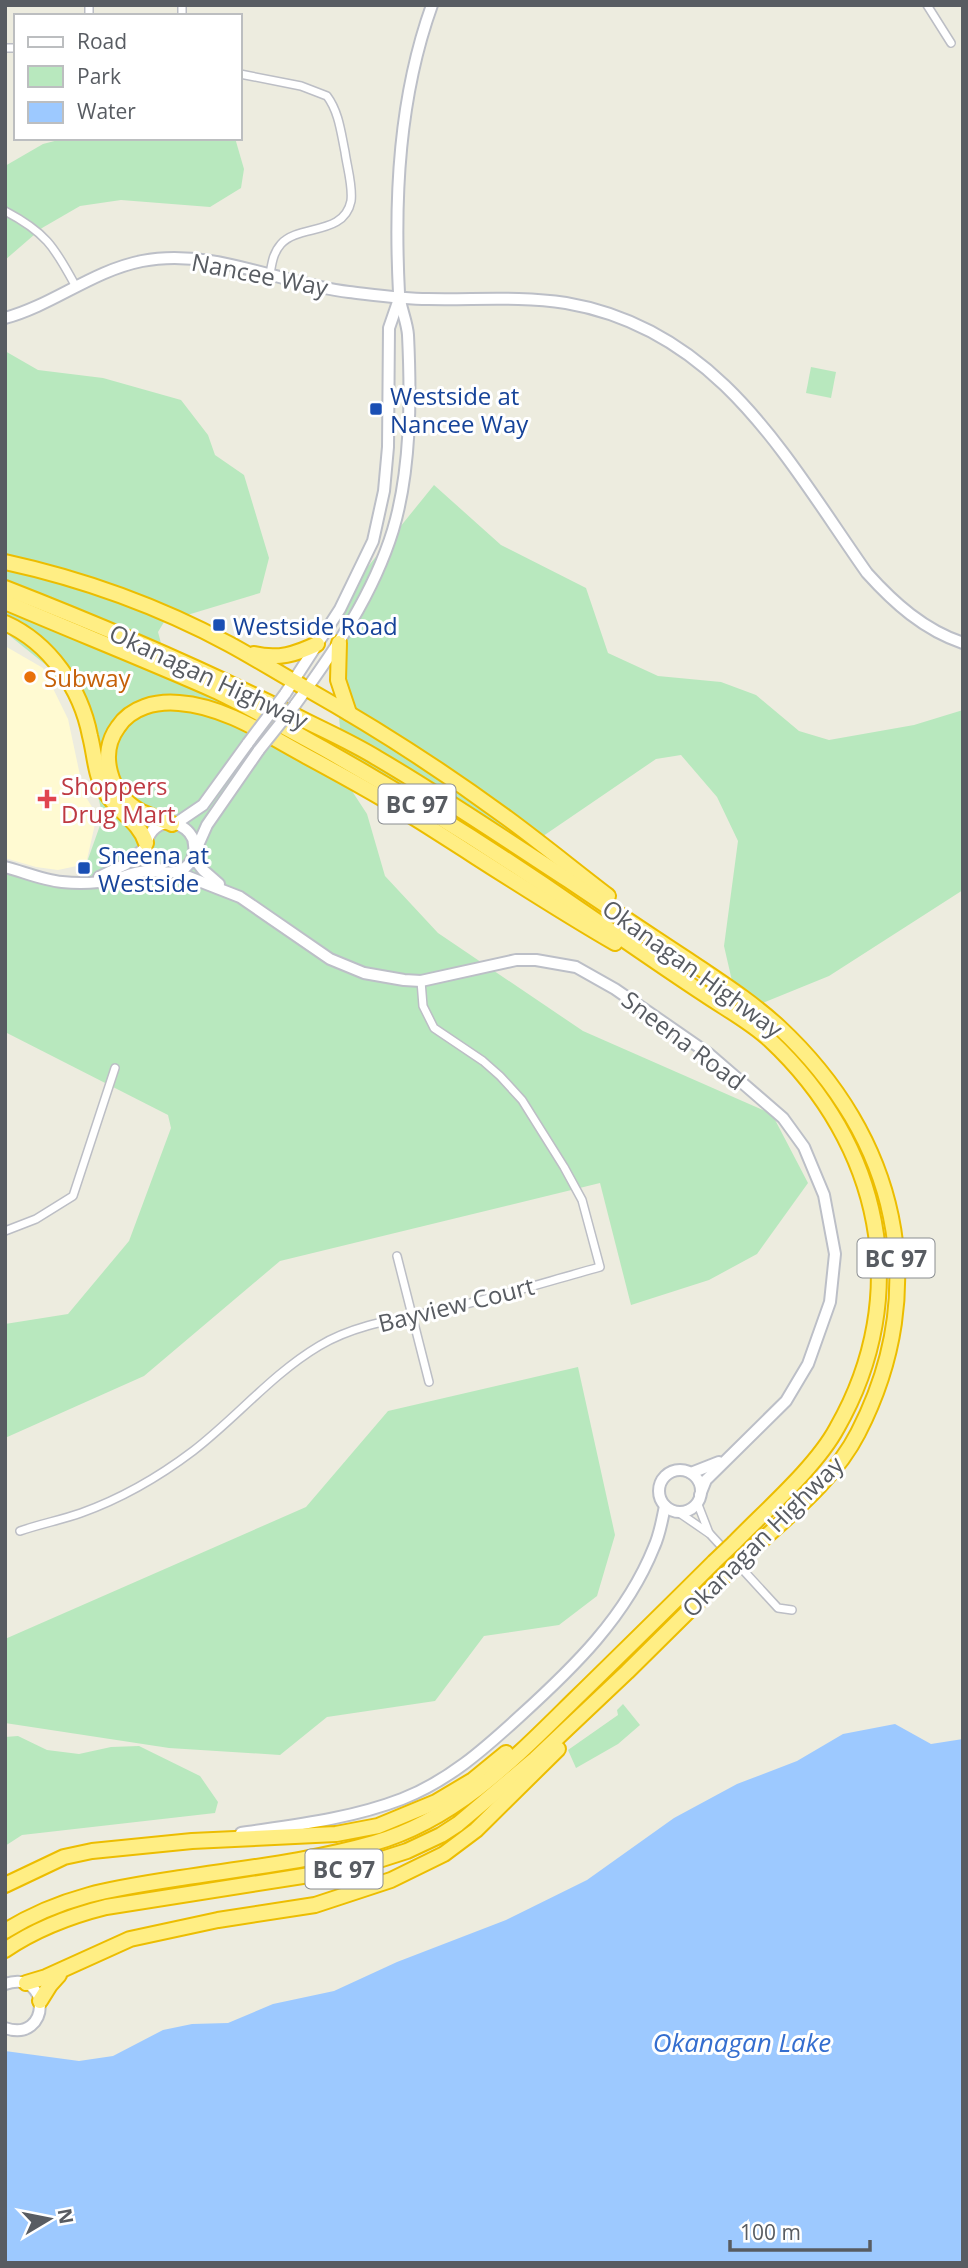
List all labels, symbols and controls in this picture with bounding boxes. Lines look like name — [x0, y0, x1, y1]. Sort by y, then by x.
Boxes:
legend — [14, 14, 242, 140]
text: Road — [77, 27, 127, 55]
text: Park — [77, 62, 121, 90]
text: Water — [77, 97, 136, 125]
street label: Nancee Way — [189, 245, 332, 304]
place label: Westside at Nancee Way — [390, 379, 529, 440]
marker: Westside at Nancee Way — [368, 401, 384, 417]
place label: Westside Road — [233, 609, 398, 642]
street label: Okanagan Highway — [104, 616, 314, 737]
marker: Westside Road — [211, 617, 227, 633]
place label: Subway — [44, 661, 131, 694]
marker: Subway — [22, 669, 38, 685]
place label: Shoppers Drug Mart — [61, 769, 176, 830]
road number: BC 97 — [378, 784, 456, 824]
marker: Shoppers Drug Mart — [39, 791, 55, 807]
place label: Sneena at Westside — [98, 838, 209, 899]
marker: Sneena at Westside — [76, 860, 92, 876]
street label: Okanagan Highway — [596, 891, 791, 1045]
street label: Sneena Road — [616, 983, 752, 1097]
road number: BC 97 — [858, 1238, 934, 1278]
street label: Bayview Court — [374, 1269, 538, 1339]
street label: Okanagan Highway — [674, 1447, 851, 1624]
road number: BC 97 — [306, 1850, 382, 1888]
water label: Okanagan Lake — [653, 2024, 831, 2060]
north arrow — [14, 2184, 84, 2254]
text: N — [52, 2206, 80, 2226]
scale bar — [730, 2208, 870, 2252]
text: 100 m — [740, 2218, 801, 2246]

